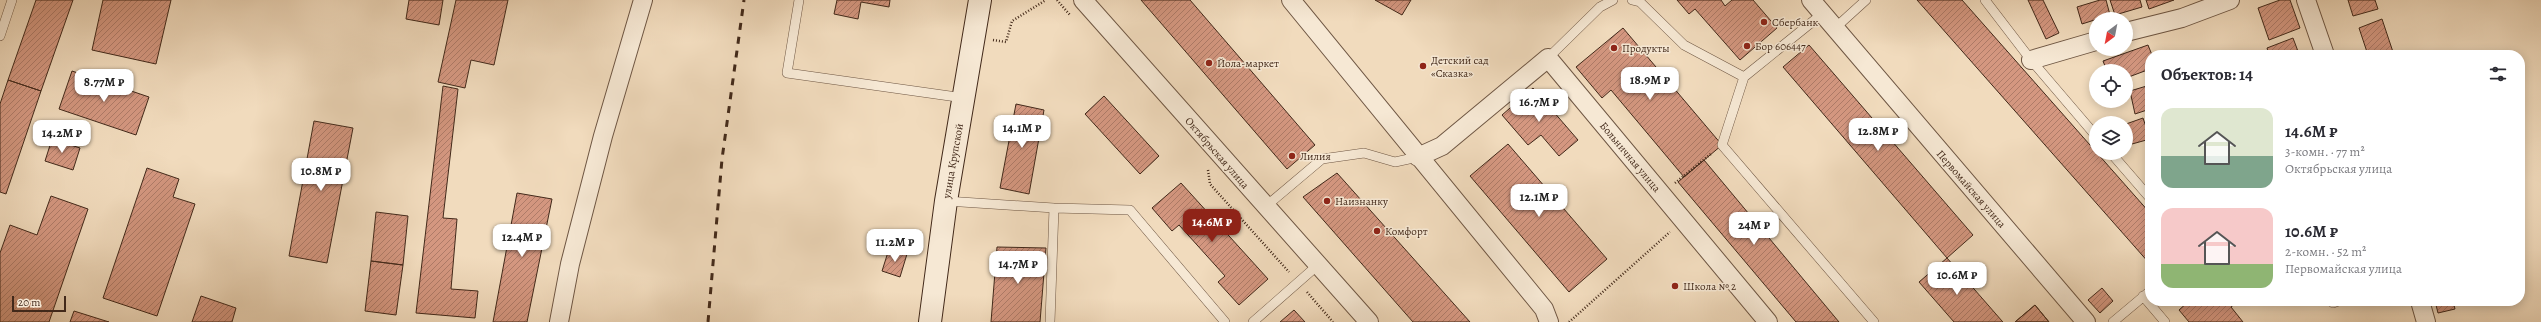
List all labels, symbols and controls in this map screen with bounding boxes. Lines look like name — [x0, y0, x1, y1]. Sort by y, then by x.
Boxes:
north arrow — [2089, 12, 2133, 56]
map controls — [2089, 12, 2133, 160]
place label: Сбербанк — [1772, 15, 1819, 30]
marker: Сбербанк — [1759, 17, 1769, 27]
place label: Бор 606447 — [1755, 39, 1806, 54]
place label: Продукты — [1622, 41, 1669, 56]
marker: Бор 606447 — [1742, 41, 1752, 51]
marker: Продукты — [1609, 43, 1619, 53]
place label: Детский сад «Сказка» — [1431, 53, 1489, 81]
place label: Йола-маркет — [1217, 56, 1279, 71]
marker: Йола-маркет — [1204, 58, 1214, 68]
marker: Детский сад «Сказка» — [1418, 61, 1428, 71]
text: Объектов: 14 — [2161, 63, 2253, 86]
icon: filters — [2487, 63, 2509, 85]
button: locate — [2089, 64, 2133, 108]
pin: 18.9M ₽ — [1613, 67, 1687, 101]
pin: 8.77M ₽ — [67, 69, 141, 103]
text: 18.9M ₽ — [1630, 71, 1670, 88]
text: 8.77M ₽ — [84, 73, 124, 90]
pin: 16.7M ₽ — [1502, 89, 1576, 123]
text: 16.7M ₽ — [1519, 93, 1559, 110]
street label: Октябрьская улица — [1182, 114, 1253, 193]
pin: 14.1M ₽ — [985, 115, 1059, 149]
button: layers — [2089, 116, 2133, 160]
pin: 12.8M ₽ — [1841, 118, 1915, 152]
text: 14.1M ₽ — [1003, 119, 1041, 136]
street label: Больничная улица — [1596, 119, 1664, 196]
pin: 14.2M ₽ — [25, 120, 99, 154]
text: 14.6M ₽ — [2285, 120, 2338, 143]
street label: улица Крупской — [939, 122, 967, 201]
text: 12.8M ₽ — [1858, 122, 1898, 139]
text: 14.2M ₽ — [42, 124, 82, 141]
icon: home — [2193, 124, 2241, 172]
text: 3-комн. · 77 m² — [2285, 143, 2365, 160]
street label: Первомайская улица — [1933, 147, 2010, 232]
place label: Лилия — [1300, 149, 1331, 164]
marker: Лилия — [1287, 151, 1297, 161]
pin: 10.8M ₽ — [284, 158, 358, 192]
text: Октябрьская улица — [2285, 160, 2392, 177]
text: 10.8M ₽ — [301, 162, 341, 179]
pin: 12.1M ₽ — [1502, 184, 1576, 218]
text: 12.1M ₽ — [1520, 188, 1558, 205]
place label: Наизнанку — [1335, 194, 1389, 209]
marker: Наизнанку — [1322, 196, 1332, 206]
pin: 14.6M ₽ — [1175, 209, 1249, 243]
pin: 24M ₽ — [1726, 212, 1782, 246]
text: 14.6M ₽ — [1192, 213, 1232, 230]
text: 24M ₽ — [1738, 216, 1770, 233]
text: 10.6M ₽ — [2285, 220, 2338, 243]
pin: 12.4M ₽ — [485, 224, 559, 258]
place label: Комфорт — [1385, 224, 1428, 239]
icon: home — [2193, 224, 2241, 272]
marker: Комфорт — [1372, 226, 1382, 236]
text: 12.4M ₽ — [502, 228, 542, 245]
pin: 11.2M ₽ — [858, 229, 932, 263]
text: 11.2M ₽ — [876, 233, 914, 250]
text: 2-комн. · 52 m² — [2285, 243, 2366, 260]
pin: 14.7M ₽ — [981, 251, 1055, 285]
text: 14.7M ₽ — [998, 255, 1038, 272]
text: Первомайская улица — [2285, 260, 2402, 277]
pin: 10.6M ₽ — [1920, 262, 1994, 296]
text: 10.6M ₽ — [1937, 266, 1977, 283]
place label: Школа № 2 — [1683, 279, 1736, 294]
marker: Школа № 2 — [1670, 281, 1680, 291]
scale bar — [12, 294, 66, 313]
text: 20 m — [18, 295, 40, 310]

